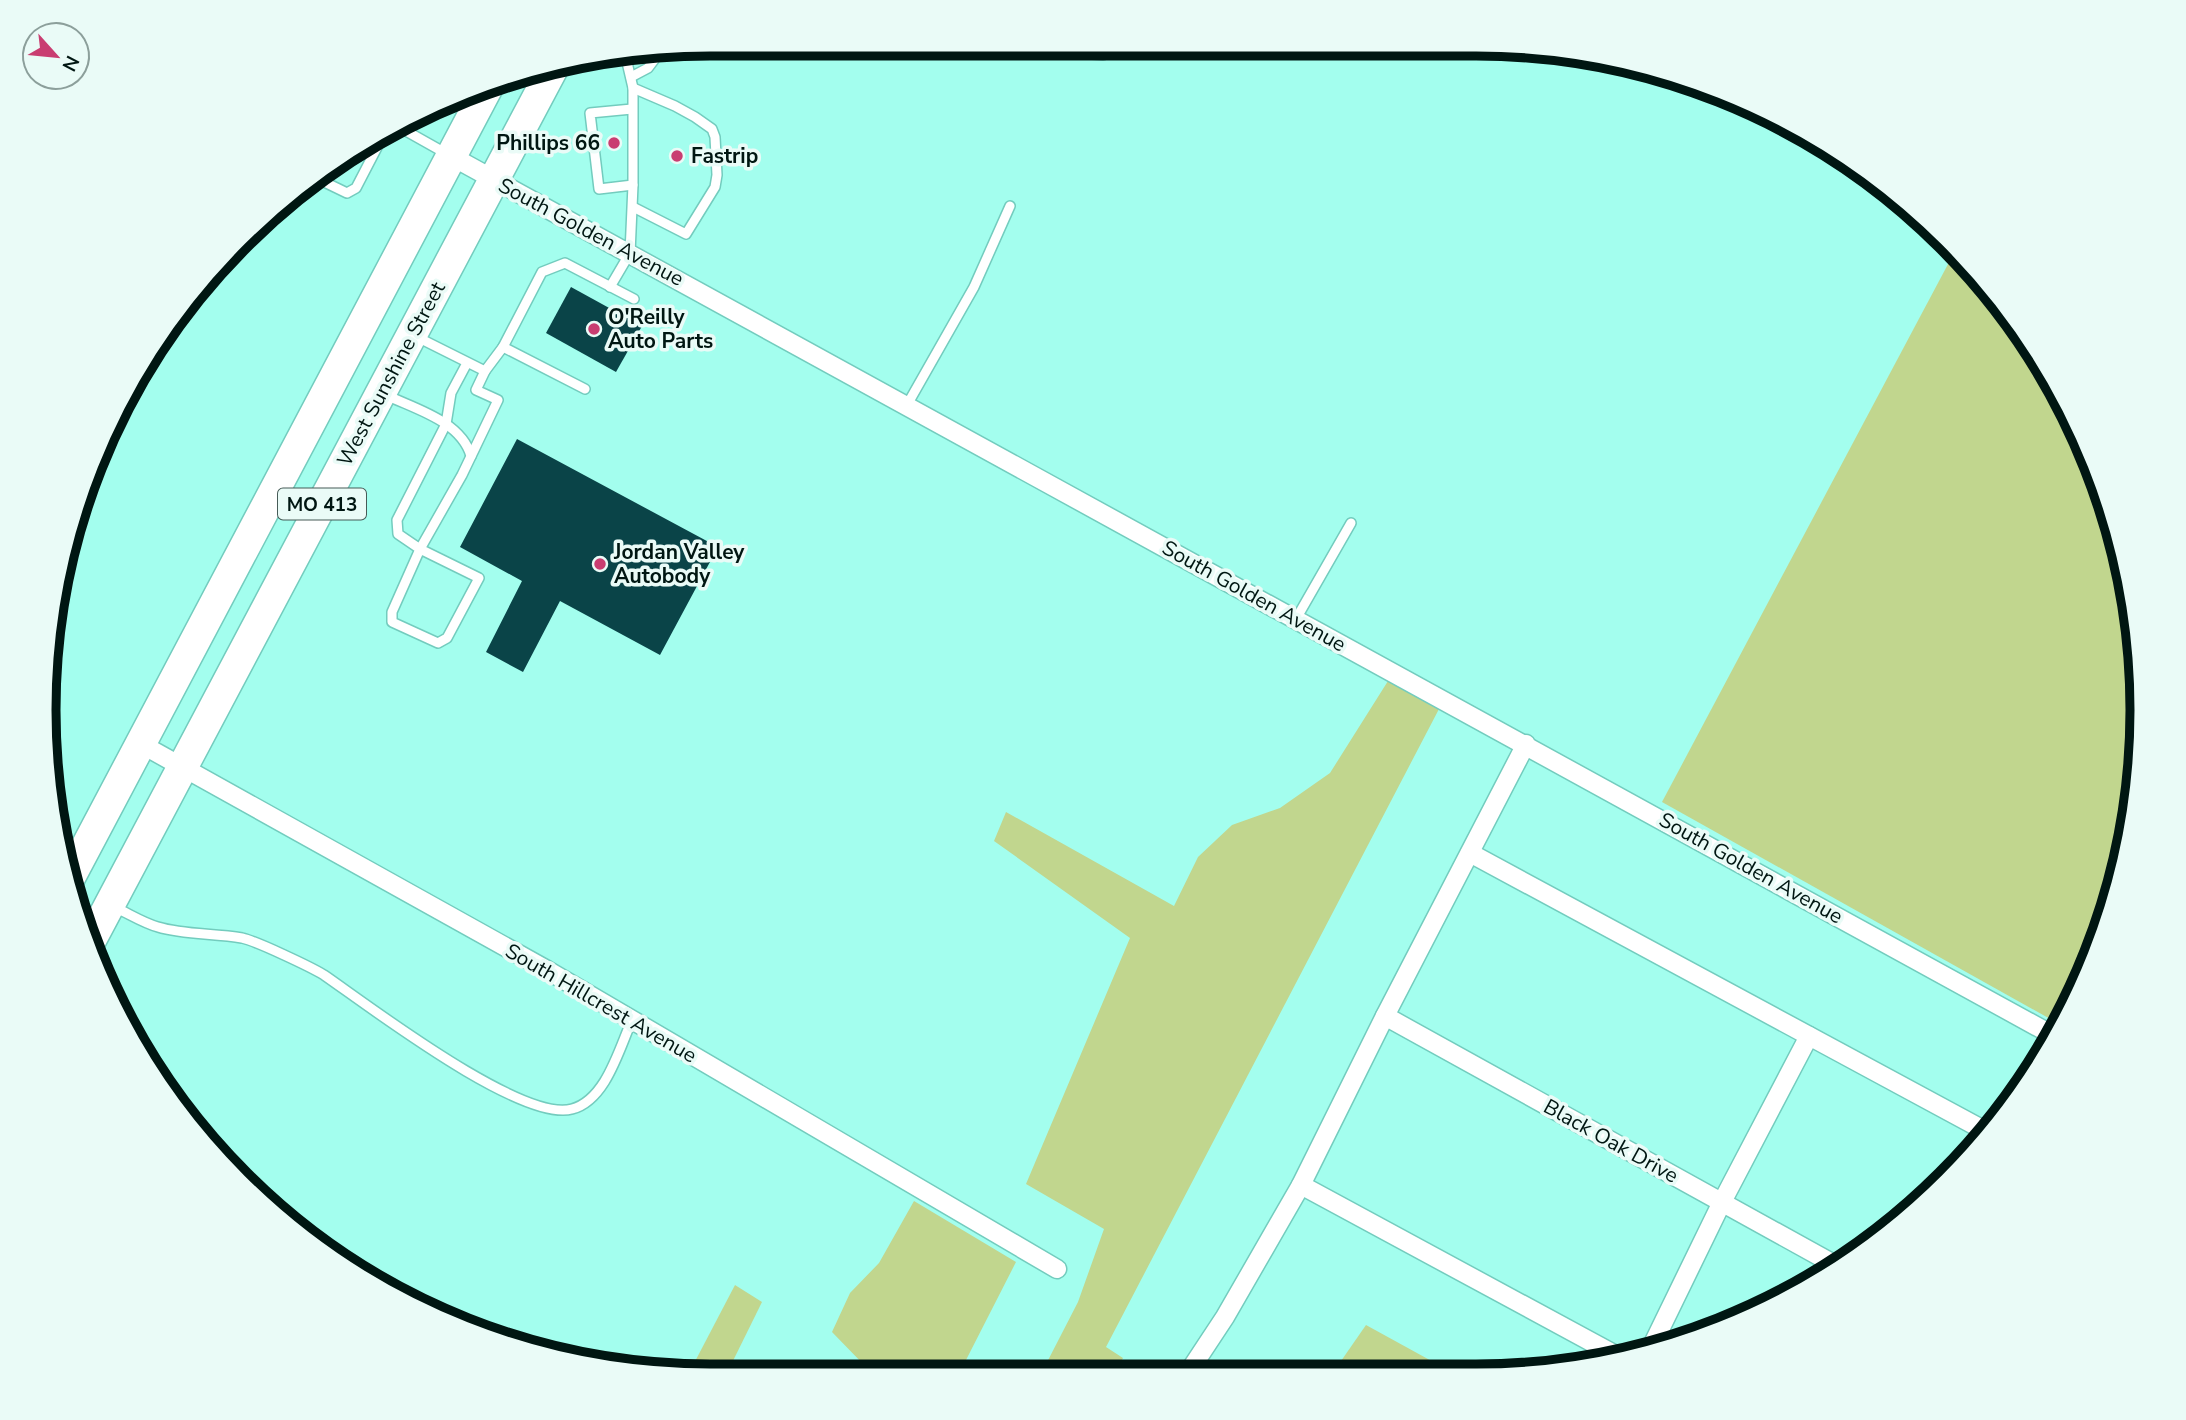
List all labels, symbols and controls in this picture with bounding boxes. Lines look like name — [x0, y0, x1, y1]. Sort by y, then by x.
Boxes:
north arrow — [21, 21, 91, 91]
text: N — [55, 51, 85, 76]
place label: Phillips 66 — [496, 129, 600, 157]
marker: Phillips 66 — [606, 135, 622, 151]
place label: Fastrip — [691, 142, 758, 170]
marker: Fastrip — [669, 148, 685, 164]
street label: South Golden Avenue — [493, 171, 689, 293]
street label: West Sunshine Street — [330, 276, 452, 471]
place label: O'Reilly Auto Parts — [608, 303, 713, 355]
marker: O'Reilly Auto Parts — [586, 321, 602, 337]
road number: MO 413 — [278, 489, 366, 520]
street label: South Golden Avenue — [1157, 534, 1351, 658]
place label: Jordan Valley Autobody — [613, 538, 745, 590]
marker: Jordan Valley Autobody — [592, 556, 608, 572]
street label: South Golden Avenue — [1654, 806, 1848, 930]
street label: South Hillcrest Avenue — [500, 937, 702, 1069]
street label: Black Oak Drive — [1539, 1092, 1683, 1190]

